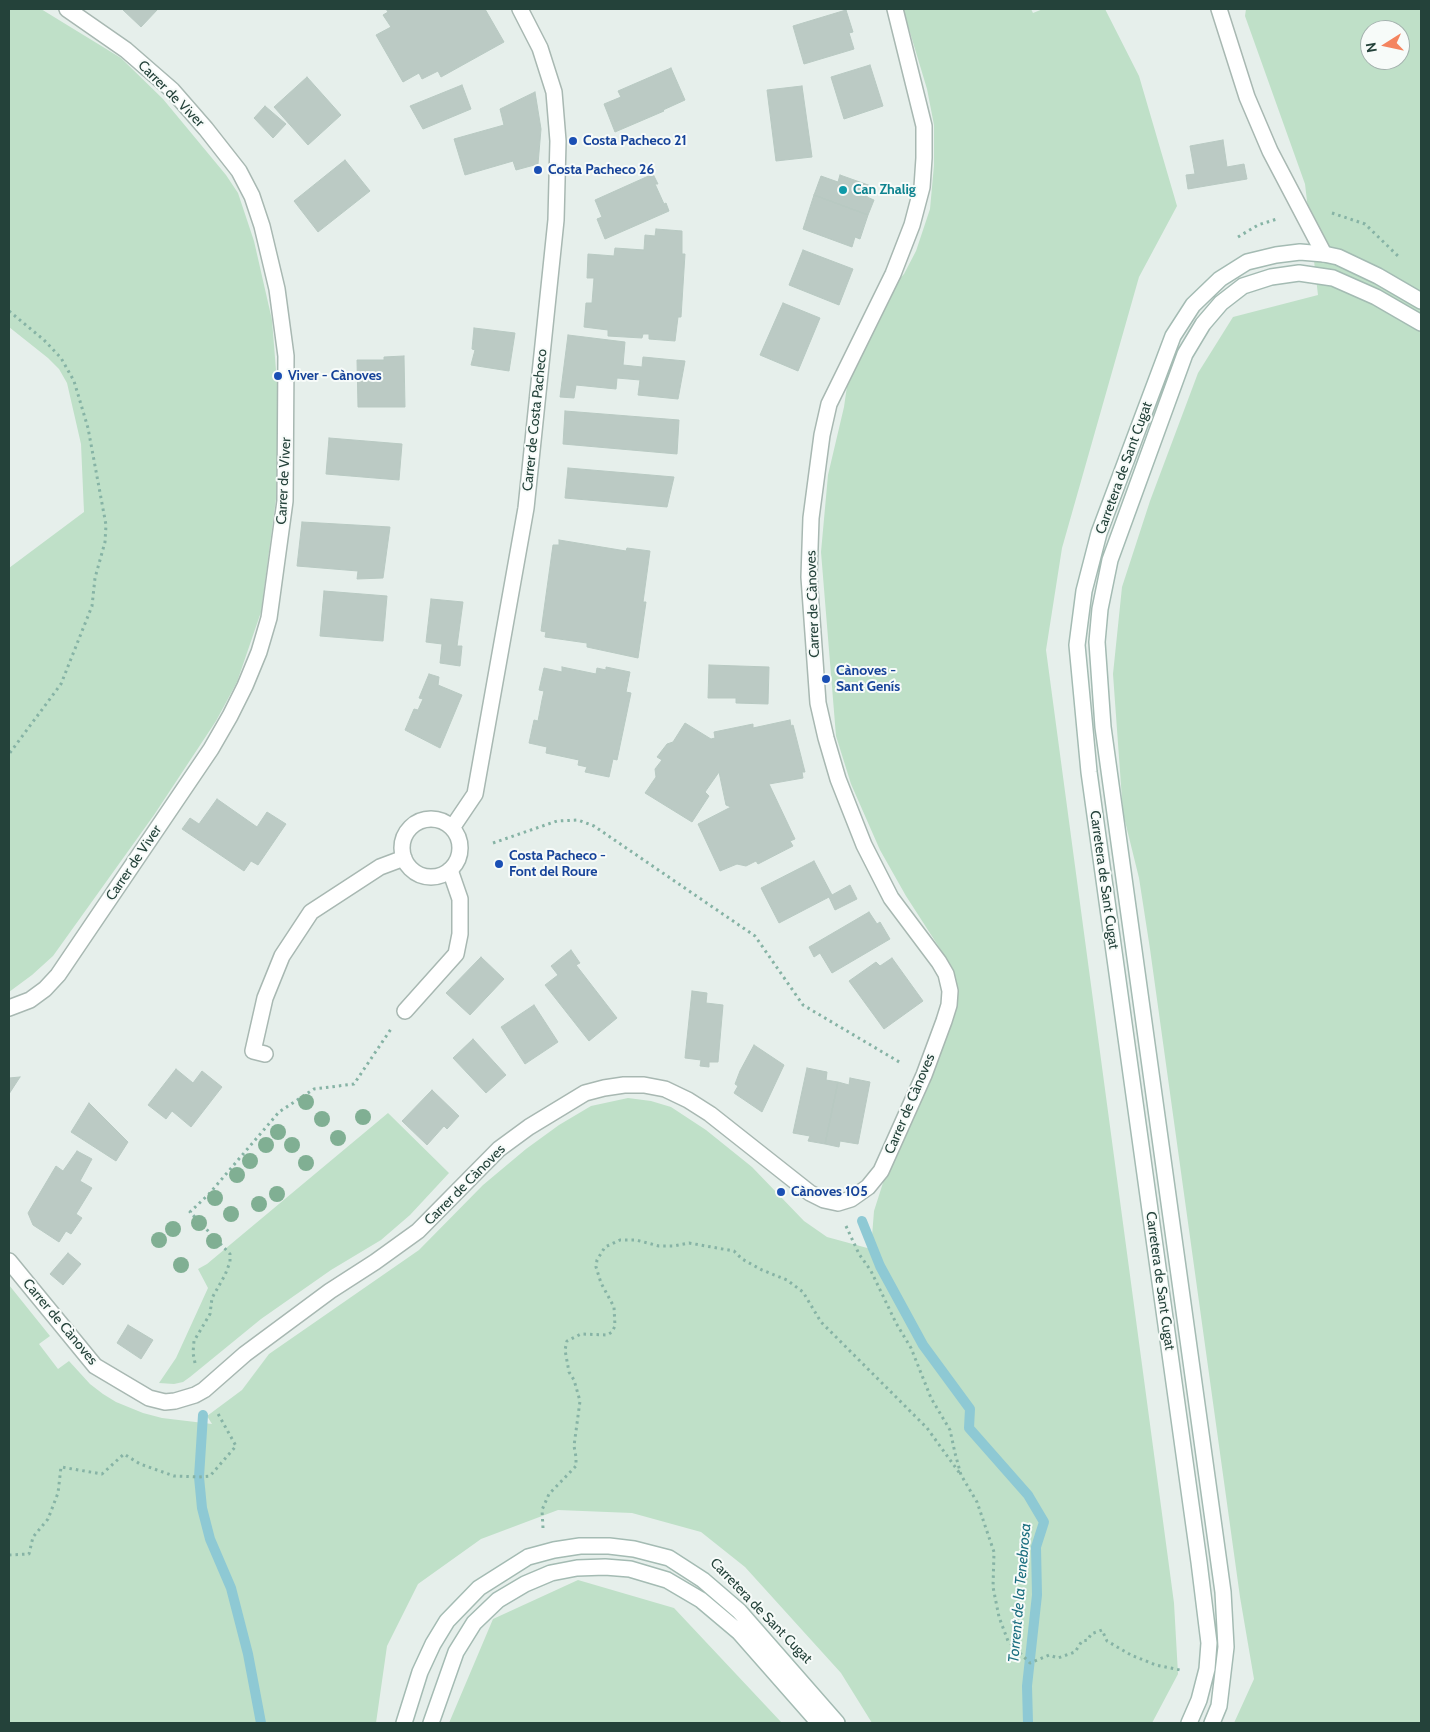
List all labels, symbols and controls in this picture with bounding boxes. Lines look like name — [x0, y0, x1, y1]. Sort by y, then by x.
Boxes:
north arrow — [1360, 20, 1410, 70]
text: N — [1361, 41, 1381, 54]
street label: Carrer de Viver — [134, 57, 208, 131]
place label: Costa Pacheco 21 — [583, 133, 687, 149]
marker: Costa Pacheco 21 — [567, 135, 579, 147]
place label: Costa Pacheco 26 — [548, 162, 654, 178]
marker: Costa Pacheco 26 — [532, 164, 544, 176]
place label: Can Zhalig — [853, 182, 916, 198]
marker: Can Zhalig — [837, 184, 849, 196]
street label: Carrer de Costa Pacheco — [519, 348, 551, 492]
place label: Viver - Cànoves — [288, 368, 382, 384]
marker: Viver - Cànoves — [272, 370, 284, 382]
street label: Carretera de Sant Cugat — [1092, 399, 1156, 537]
street label: Carrer de Viver — [273, 437, 295, 525]
street label: Carrer de Cànoves — [803, 550, 823, 658]
place label: Cànoves - Sant Genís — [836, 663, 900, 696]
marker: Cànoves - Sant Genís — [820, 673, 832, 685]
street label: Carretera de Sant Cugat — [1086, 810, 1122, 950]
street label: Carrer de Viver — [103, 822, 165, 904]
place label: Costa Pacheco - Font del Roure — [509, 848, 606, 880]
marker: Costa Pacheco - Font del Roure — [493, 858, 505, 870]
street label: Carrer de Cànoves — [881, 1051, 939, 1157]
street label: Carrer de Cànoves — [421, 1141, 509, 1229]
place label: Cànoves 105 — [791, 1184, 868, 1200]
marker: Cànoves 105 — [775, 1186, 787, 1198]
street label: Carretera de Sant Cugat — [1142, 1211, 1178, 1351]
street label: Carrer de Cànoves — [19, 1275, 101, 1369]
water label: Torrent de la Tenebrosa — [1005, 1522, 1035, 1664]
street label: Carretera de Sant Cugat — [706, 1555, 816, 1667]

